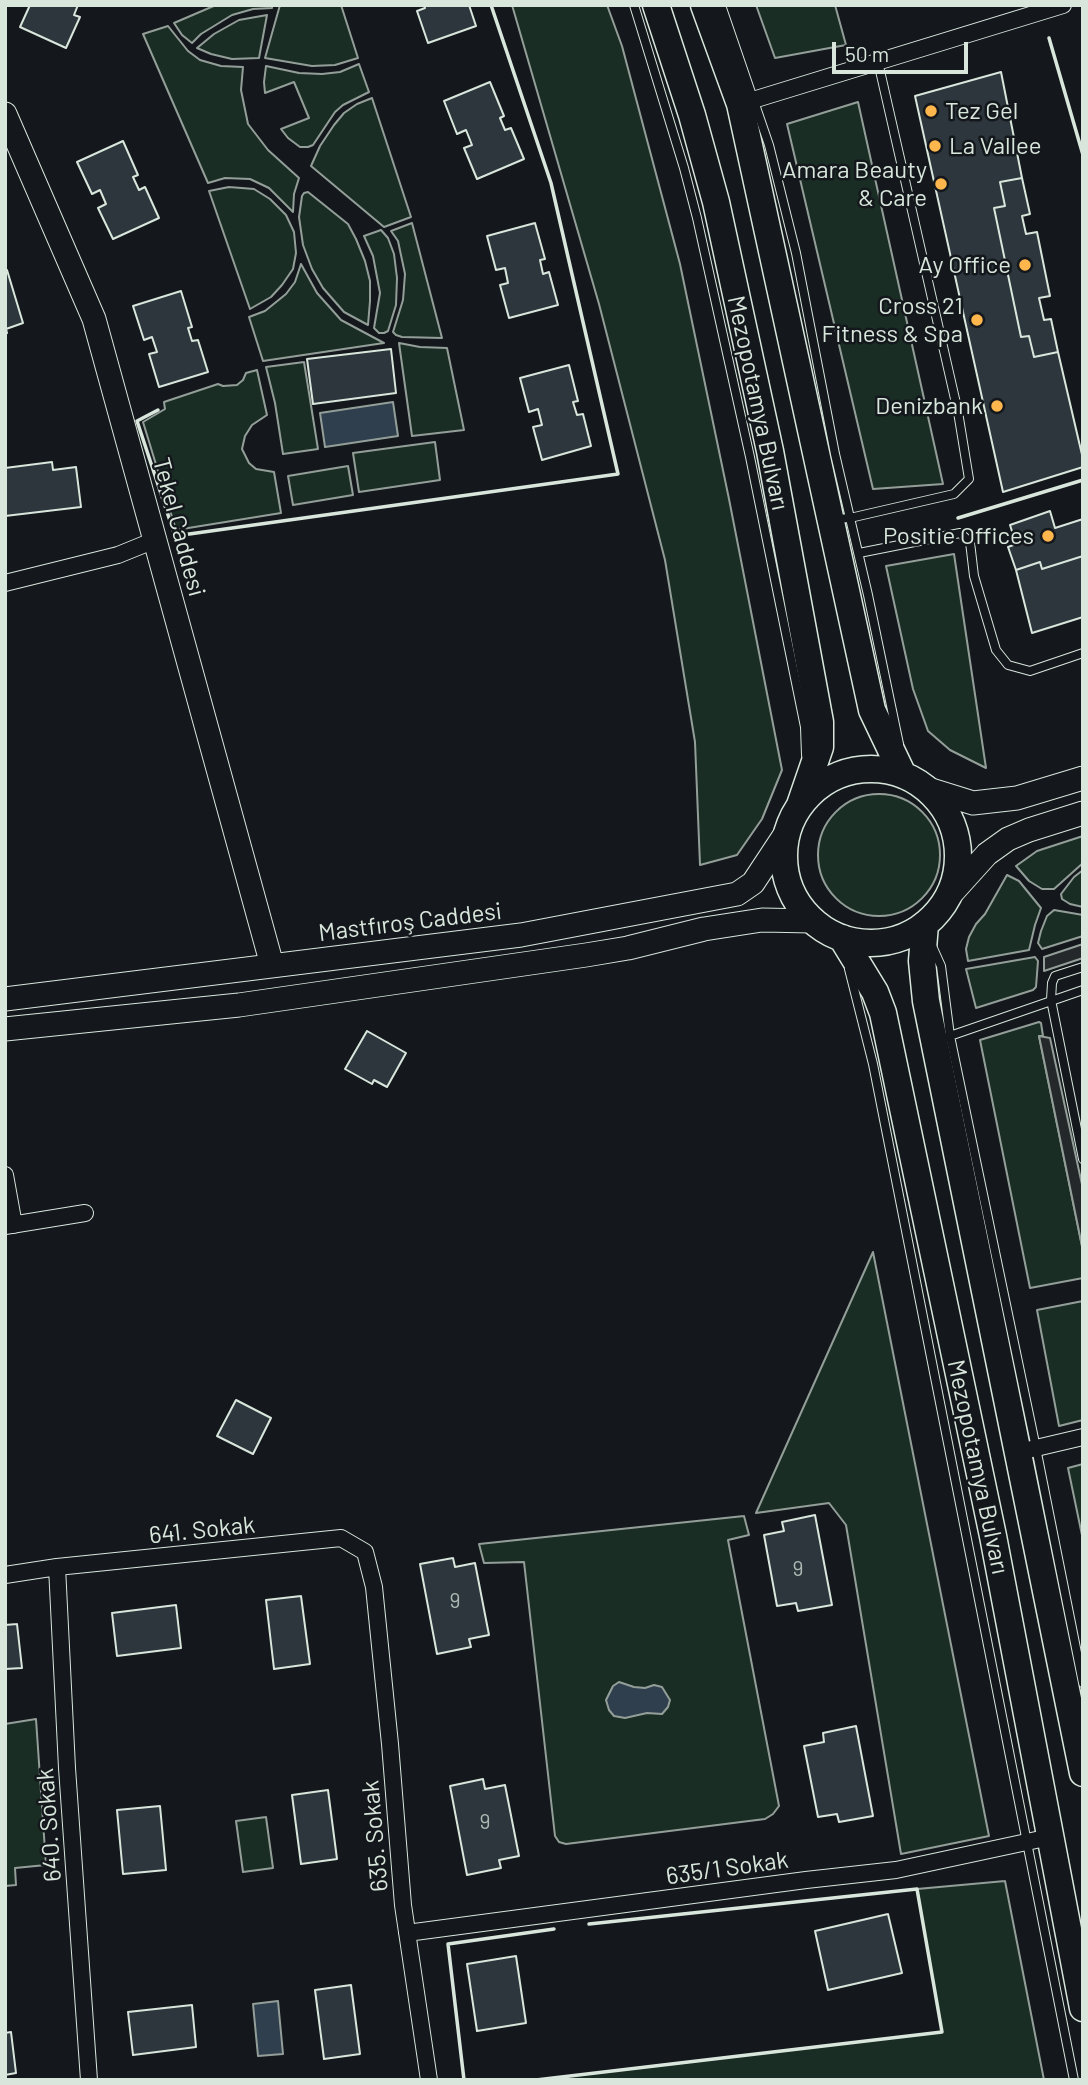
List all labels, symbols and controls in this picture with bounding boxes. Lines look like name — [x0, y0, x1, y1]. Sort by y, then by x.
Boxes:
scale bar — [836, 28, 972, 72]
text: 50 m — [845, 41, 889, 66]
place label: Tez Gel — [945, 97, 1018, 125]
marker: Tez Gel — [923, 103, 939, 119]
place label: La Vallee — [949, 132, 1042, 160]
marker: La Vallee — [927, 138, 943, 154]
place label: Amara Beauty & Care — [782, 156, 927, 212]
marker: Amara Beauty & Care — [933, 176, 949, 192]
place label: Ay Office — [919, 251, 1011, 279]
marker: Ay Office — [1017, 257, 1033, 273]
place label: Cross 21 Fitness & Spa — [822, 292, 963, 348]
street label: Mezopotamya Bulvarı — [721, 293, 795, 513]
marker: Cross 21 Fitness & Spa — [969, 312, 985, 328]
place label: Denizbank — [875, 392, 983, 420]
marker: Denizbank — [989, 398, 1005, 414]
street label: Tekel Caddesi — [147, 454, 211, 600]
place label: Positie Offices — [883, 522, 1034, 550]
marker: Positie Offices — [1040, 528, 1056, 544]
street label: Mastfıroş Caddesi — [317, 896, 503, 948]
street label: Mezopotamya Bulvarı — [941, 1357, 1015, 1577]
street label: 641. Sokak — [148, 1510, 256, 1550]
house number: 9 — [793, 1556, 803, 1582]
house number: 9 — [450, 1588, 460, 1614]
street label: 640. Sokak — [31, 1767, 67, 1883]
street label: 635. Sokak — [356, 1779, 394, 1893]
house number: 9 — [480, 1809, 490, 1835]
street label: 635/1 Sokak — [664, 1845, 790, 1891]

